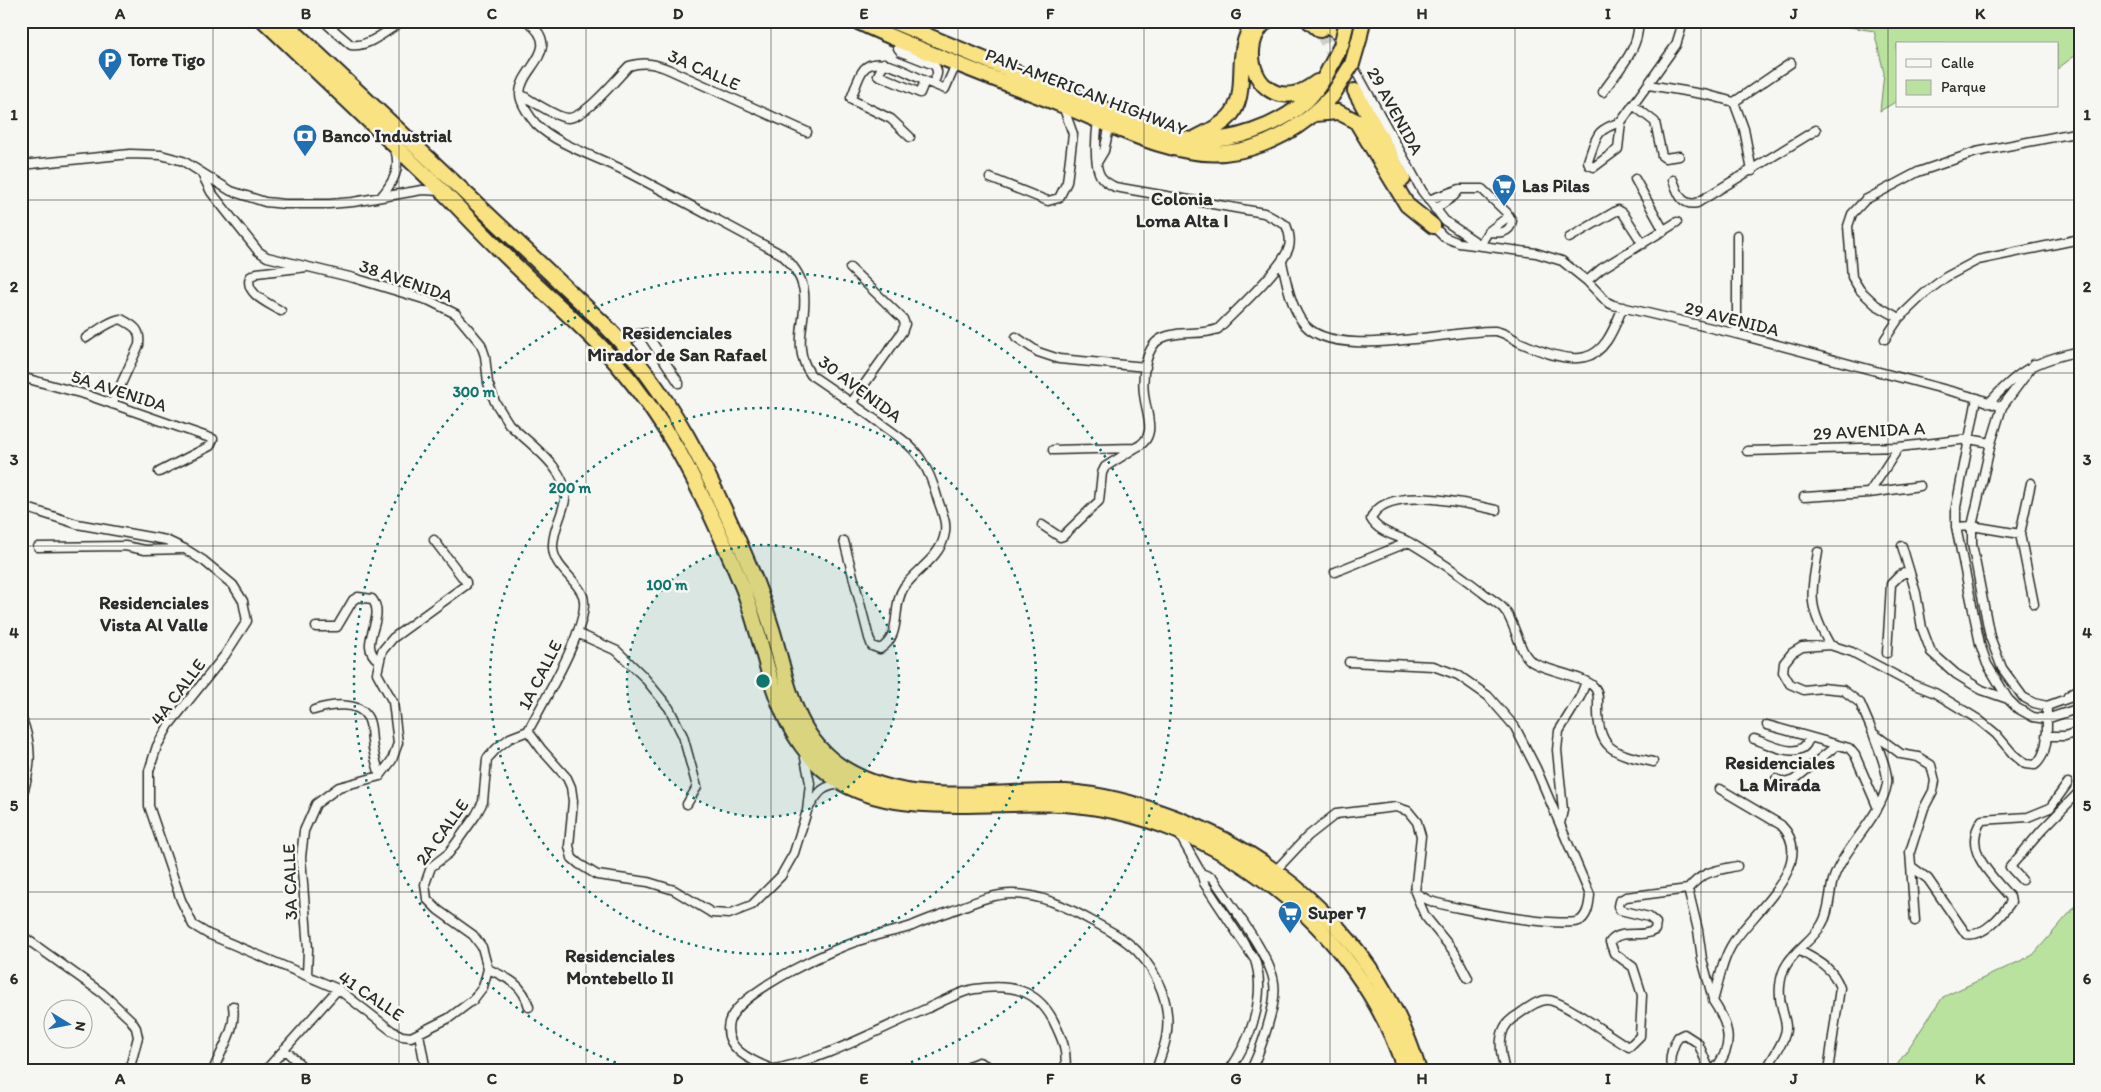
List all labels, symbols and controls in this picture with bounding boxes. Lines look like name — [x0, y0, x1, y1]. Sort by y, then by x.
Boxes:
text: A — [114, 4, 126, 23]
text: B — [301, 4, 312, 23]
text: C — [487, 4, 498, 23]
text: D — [673, 4, 684, 23]
text: E — [860, 4, 869, 23]
text: F — [1046, 4, 1055, 23]
text: G — [1230, 4, 1242, 23]
text: H — [1416, 4, 1428, 23]
text: I — [1605, 4, 1611, 23]
text: J — [1789, 4, 1798, 23]
text: K — [1975, 4, 1986, 23]
legend — [1896, 42, 2058, 108]
street label: PAN-AMERICAN HIGHWAY — [982, 43, 1191, 141]
street label: 3A CALLE — [665, 44, 743, 96]
parking icon: Torre Tigo — [97, 47, 123, 81]
place label: Torre Tigo — [127, 49, 205, 71]
text: Calle — [1941, 54, 1974, 72]
street label: 29 AVENIDA — [1362, 63, 1428, 159]
text: Parque — [1941, 78, 1986, 96]
text: 1 — [10, 105, 18, 124]
text: 1 — [2083, 105, 2091, 124]
bank icon: Banco Industrial — [292, 123, 318, 157]
place label: Banco Industrial — [322, 125, 453, 147]
supermarket icon: Las Pilas — [1491, 173, 1517, 207]
place label: Las Pilas — [1522, 175, 1590, 197]
district label: Colonia Loma Alta I — [1136, 187, 1228, 232]
street label: 38 AVENIDA — [356, 255, 456, 307]
text: 2 — [10, 277, 19, 296]
text: 2 — [2083, 277, 2092, 296]
street label: 29 AVENIDA — [1682, 297, 1782, 341]
district label: Residenciales Mirador de San Rafael — [587, 321, 767, 366]
street label: 30 AVENIDA — [814, 350, 906, 428]
street label: 5A AVENIDA — [68, 365, 170, 417]
text: 300 m — [453, 383, 496, 401]
street label: 29 AVENIDA A — [1812, 417, 1926, 445]
text: 3 — [10, 450, 19, 469]
text: 3 — [2083, 450, 2092, 469]
text: 200 m — [549, 479, 592, 497]
text: 100 m — [646, 576, 688, 594]
district label: Residenciales Vista Al Valle — [99, 591, 209, 636]
text: 4 — [9, 623, 19, 642]
text: 4 — [2082, 623, 2092, 642]
street label: 1A CALLE — [513, 636, 567, 713]
street label: 4A CALLE — [146, 654, 210, 730]
centre of rings — [754, 672, 772, 690]
district label: Residenciales La Mirada — [1725, 751, 1835, 796]
street label: 2A CALLE — [411, 795, 473, 869]
text: 5 — [10, 796, 19, 815]
text: 5 — [2083, 796, 2092, 815]
street label: 3A CALLE — [278, 843, 302, 921]
supermarket icon: Super 7 — [1277, 900, 1303, 934]
place label: Super 7 — [1308, 902, 1366, 924]
district label: Residenciales Montebello II — [565, 944, 675, 989]
street label: 41 CALLE — [334, 966, 408, 1026]
text: 6 — [10, 969, 19, 988]
text: 6 — [2083, 969, 2092, 988]
north arrow — [42, 1000, 92, 1050]
text: N — [71, 1020, 90, 1032]
text: A — [114, 1069, 126, 1088]
text: B — [301, 1069, 312, 1088]
text: C — [487, 1069, 498, 1088]
text: D — [673, 1069, 684, 1088]
text: E — [860, 1069, 869, 1088]
text: F — [1046, 1069, 1055, 1088]
text: G — [1230, 1069, 1242, 1088]
text: H — [1416, 1069, 1428, 1088]
text: I — [1605, 1069, 1611, 1088]
text: J — [1789, 1069, 1798, 1088]
text: K — [1975, 1069, 1986, 1088]

